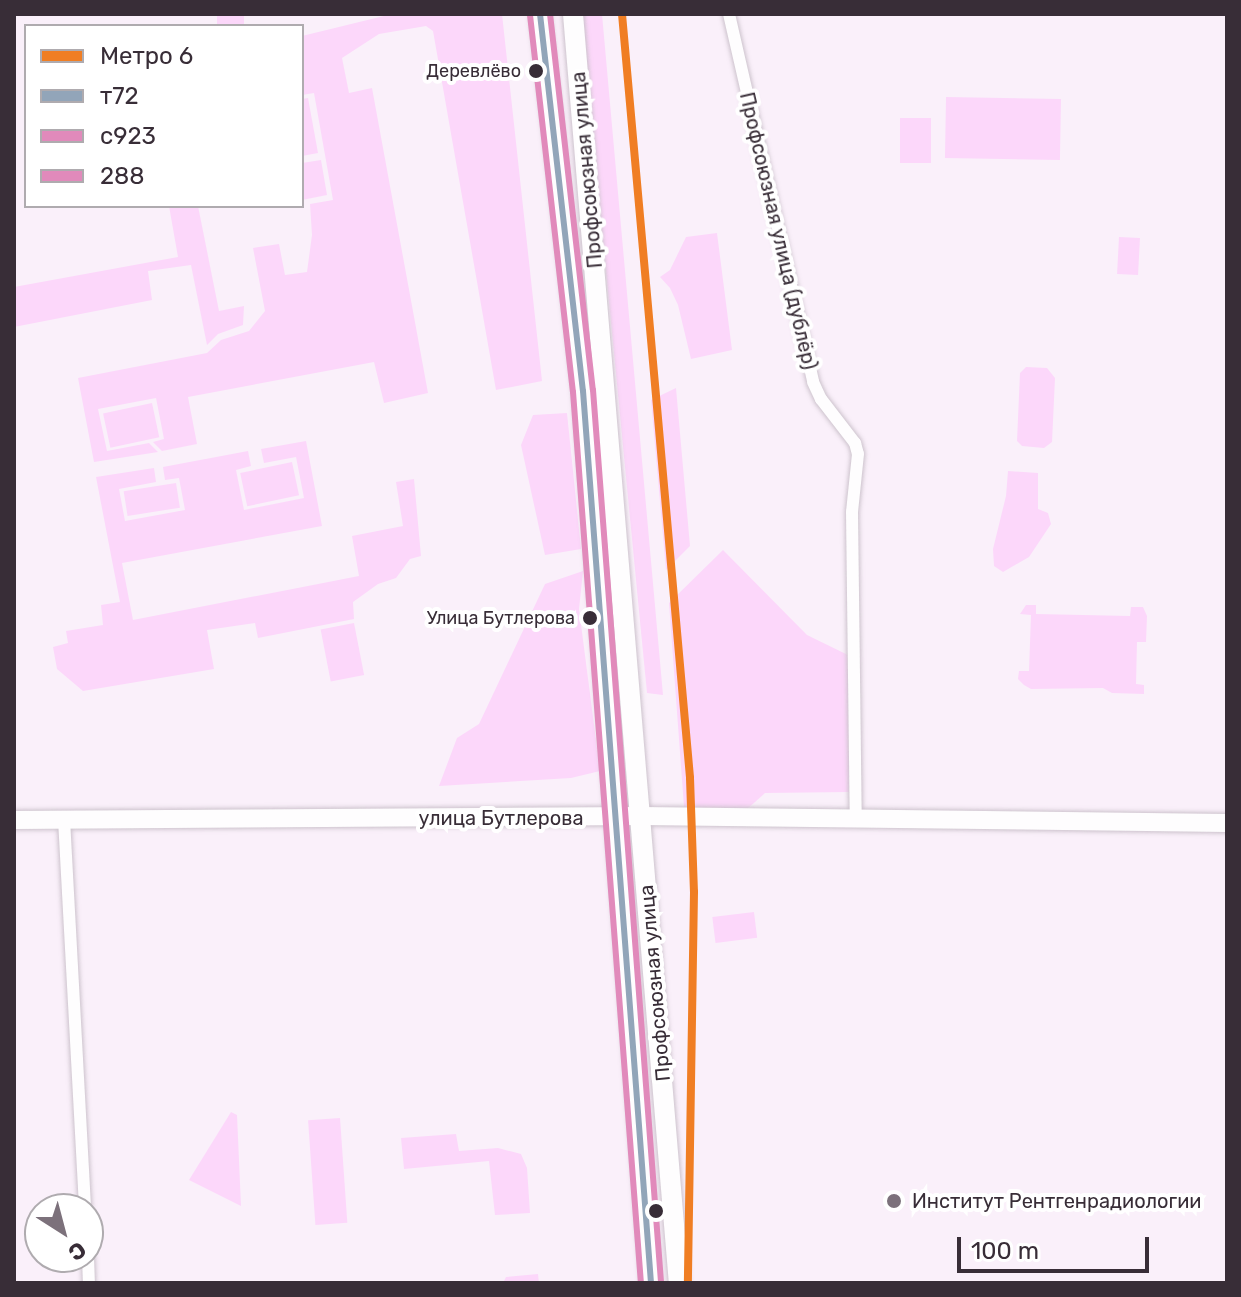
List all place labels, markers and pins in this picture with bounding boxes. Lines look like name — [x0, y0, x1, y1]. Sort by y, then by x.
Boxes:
place label: Деревлёво — [426, 60, 521, 82]
marker: Деревлёво — [528, 63, 544, 79]
place label: Улица Бутлерова — [427, 607, 575, 629]
marker: Улица Бутлерова — [582, 610, 598, 626]
place label: Институт Рентгенрадиологии — [912, 1189, 1202, 1213]
marker: Институт Рентгенрадиологии — [883, 1190, 905, 1212]
unlabelled marker — [648, 1203, 664, 1219]

